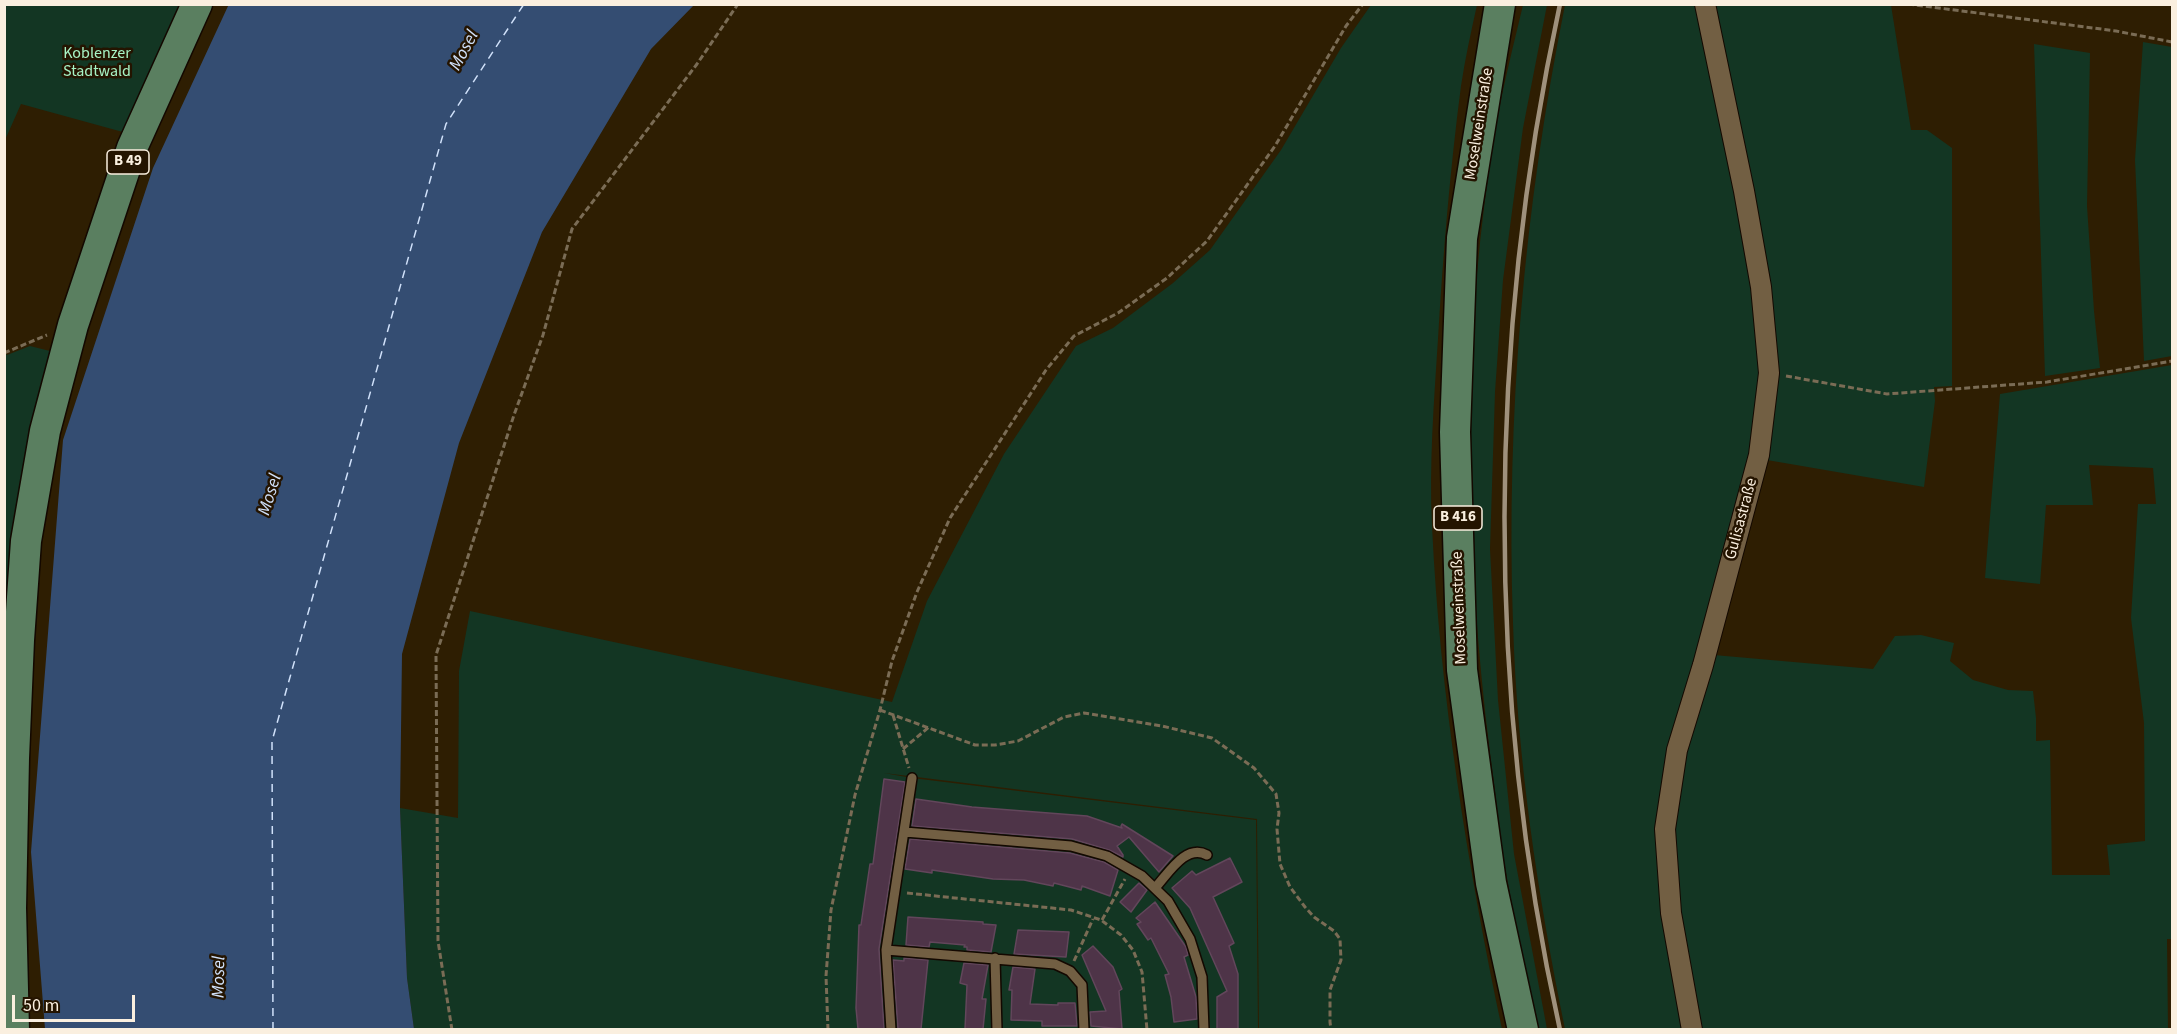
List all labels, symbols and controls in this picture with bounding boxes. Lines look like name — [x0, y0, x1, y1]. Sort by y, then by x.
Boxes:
water label: Mosel — [446, 27, 484, 75]
park label: Koblenzer Stadtwald — [63, 44, 131, 82]
street label: Moselweinstraße — [1462, 67, 1498, 181]
road number: B 49 — [107, 150, 149, 174]
water label: Mosel — [254, 472, 288, 518]
street label: Gulisastraße — [1722, 476, 1762, 562]
road number: B 416 — [1434, 506, 1482, 530]
street label: Moselweinstraße — [1448, 551, 1472, 665]
water label: Mosel — [209, 956, 231, 998]
scale bar — [15, 983, 138, 1021]
text: 50 m — [23, 993, 59, 1018]

